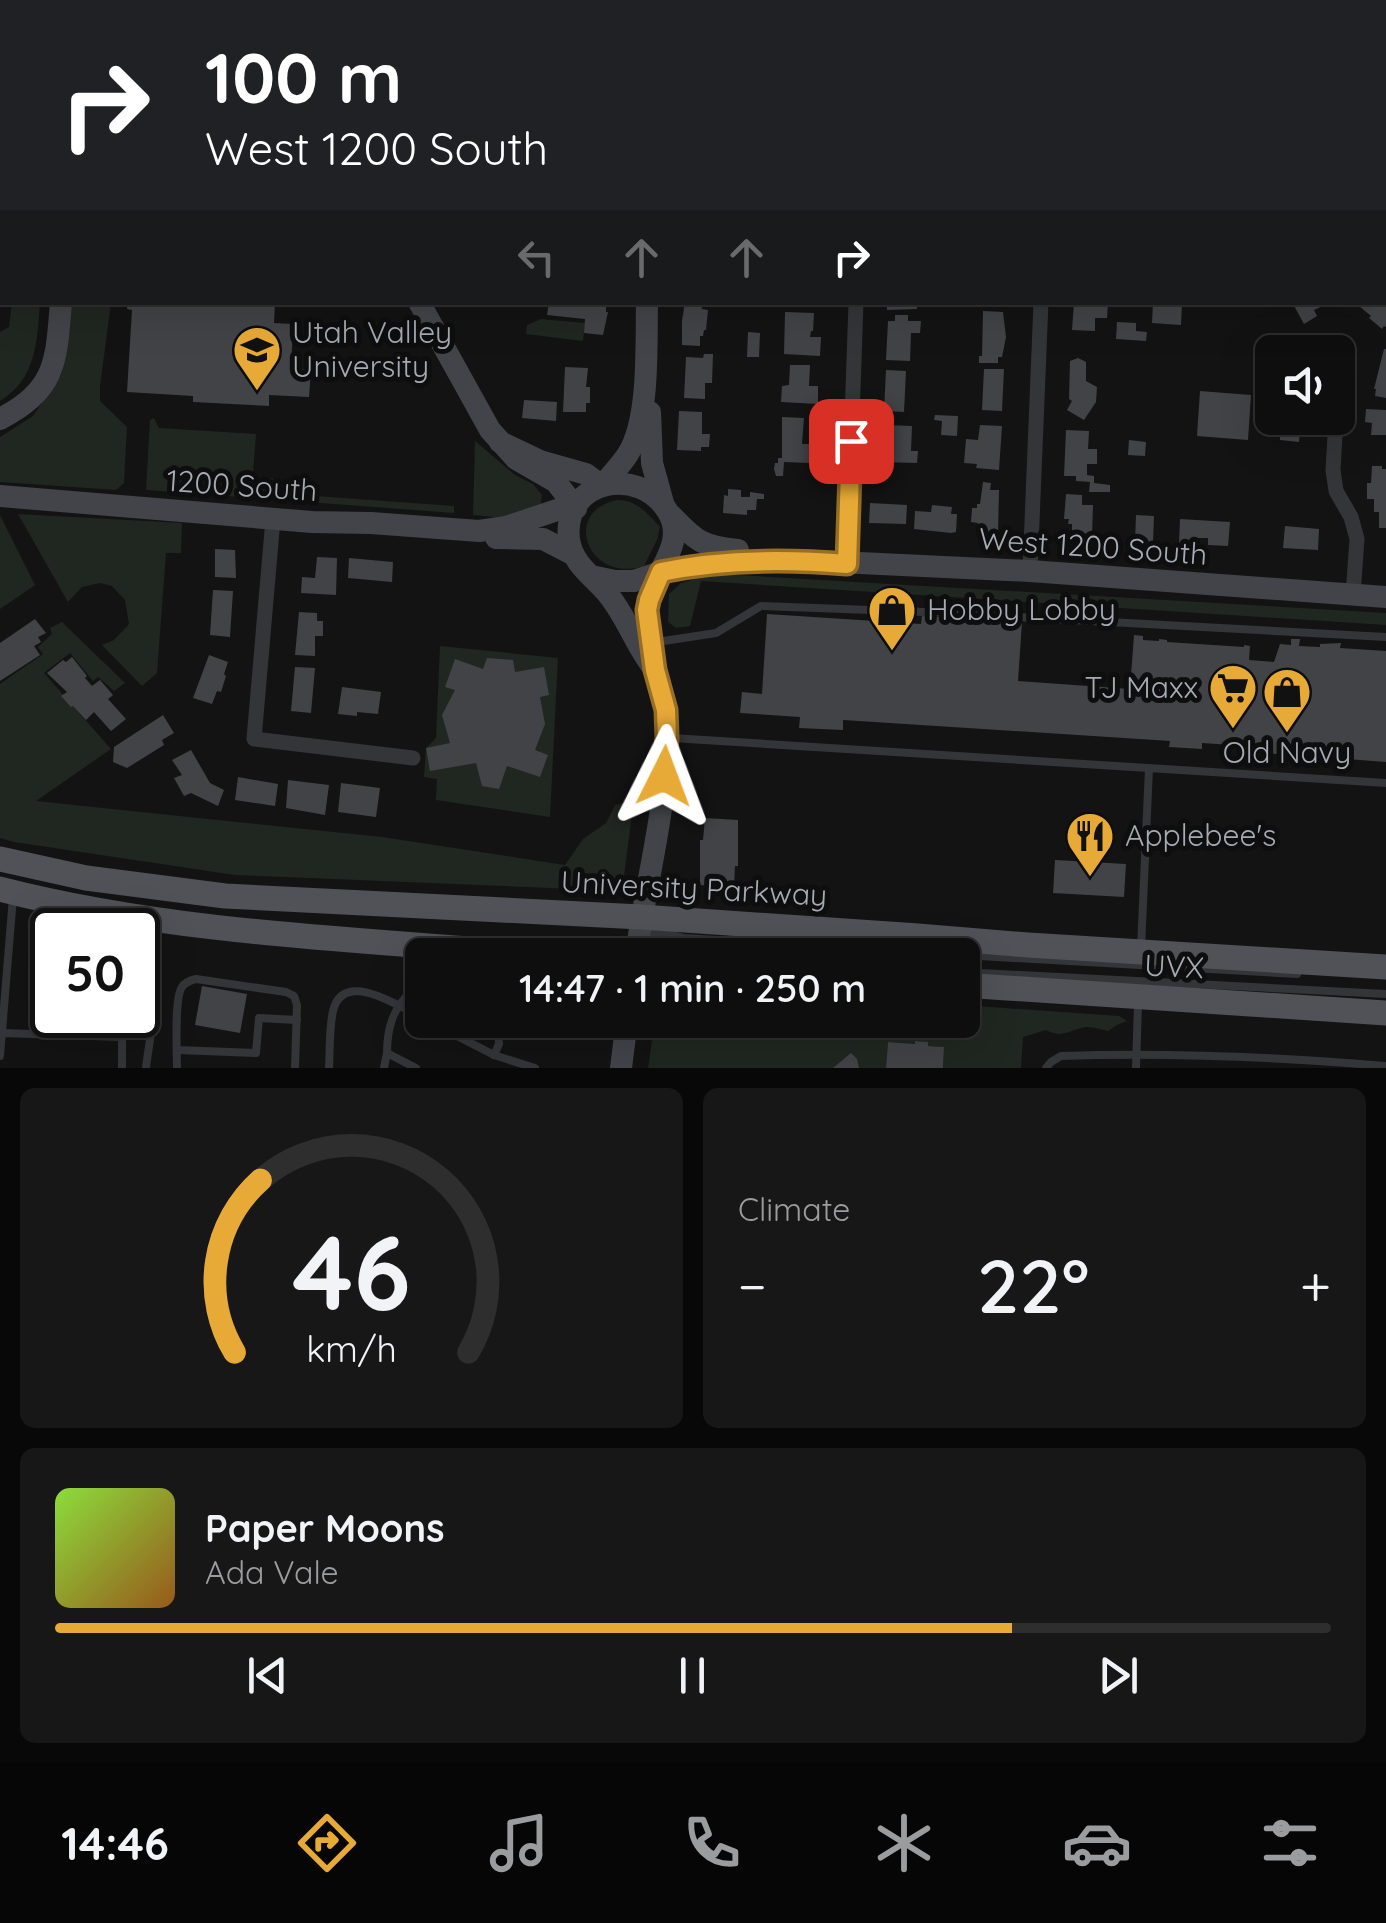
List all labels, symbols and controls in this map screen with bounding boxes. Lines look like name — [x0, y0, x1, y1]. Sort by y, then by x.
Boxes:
text: 100 m — [205, 33, 402, 121]
icon: right — [40, 40, 170, 170]
text: West 1200 South — [205, 120, 548, 176]
icon: left — [509, 230, 564, 285]
icon: ahead — [614, 230, 669, 285]
icon: ahead — [719, 230, 774, 285]
icon: right — [824, 230, 879, 285]
place label: Utah Valley University — [292, 313, 452, 385]
school or university icon: Utah Valley University — [231, 324, 283, 392]
map controls — [1255, 335, 1355, 435]
button: sound — [1255, 335, 1355, 435]
pin — [809, 399, 894, 484]
icon: arrive — [824, 414, 879, 469]
street label: 1200 South — [165, 461, 319, 509]
street label: West 1200 South — [978, 519, 1209, 573]
shop icon: Hobby Lobby — [866, 584, 918, 652]
place label: Hobby Lobby — [927, 590, 1116, 628]
supermarket icon: TJ Maxx — [1207, 662, 1259, 730]
shop icon: Old Navy — [1261, 666, 1313, 734]
place label: TJ Maxx — [1084, 668, 1198, 706]
position arrow — [612, 724, 716, 828]
place label: Old Navy — [1223, 733, 1351, 771]
restaurant icon: Applebee's — [1064, 810, 1116, 878]
place label: Applebee's — [1125, 816, 1276, 854]
street label: University Parkway — [560, 862, 828, 914]
speed limit sign: 50 — [30, 908, 160, 1038]
street label: UVX — [1143, 945, 1205, 987]
text: 14:47 · 1 min · 250 m — [519, 964, 866, 1012]
text: Climate — [738, 1189, 850, 1229]
text: 46 — [292, 1206, 411, 1336]
text: 22° — [977, 1238, 1090, 1332]
text: − — [738, 1251, 767, 1320]
text: + — [1300, 1251, 1331, 1320]
text: km/h — [306, 1326, 397, 1371]
text: Paper Moons — [205, 1504, 445, 1552]
text: Ada Vale — [205, 1552, 339, 1592]
icon: previous — [240, 1648, 295, 1703]
icon: pause — [665, 1648, 720, 1703]
icon: next — [1091, 1648, 1146, 1703]
icon: directions — [292, 1808, 362, 1878]
icon: music — [484, 1808, 554, 1878]
icon: phone — [677, 1808, 747, 1878]
icon: climate — [869, 1808, 939, 1878]
icon: car — [1062, 1808, 1132, 1878]
icon: filters — [1255, 1808, 1325, 1878]
text: 14:46 — [61, 1815, 169, 1871]

